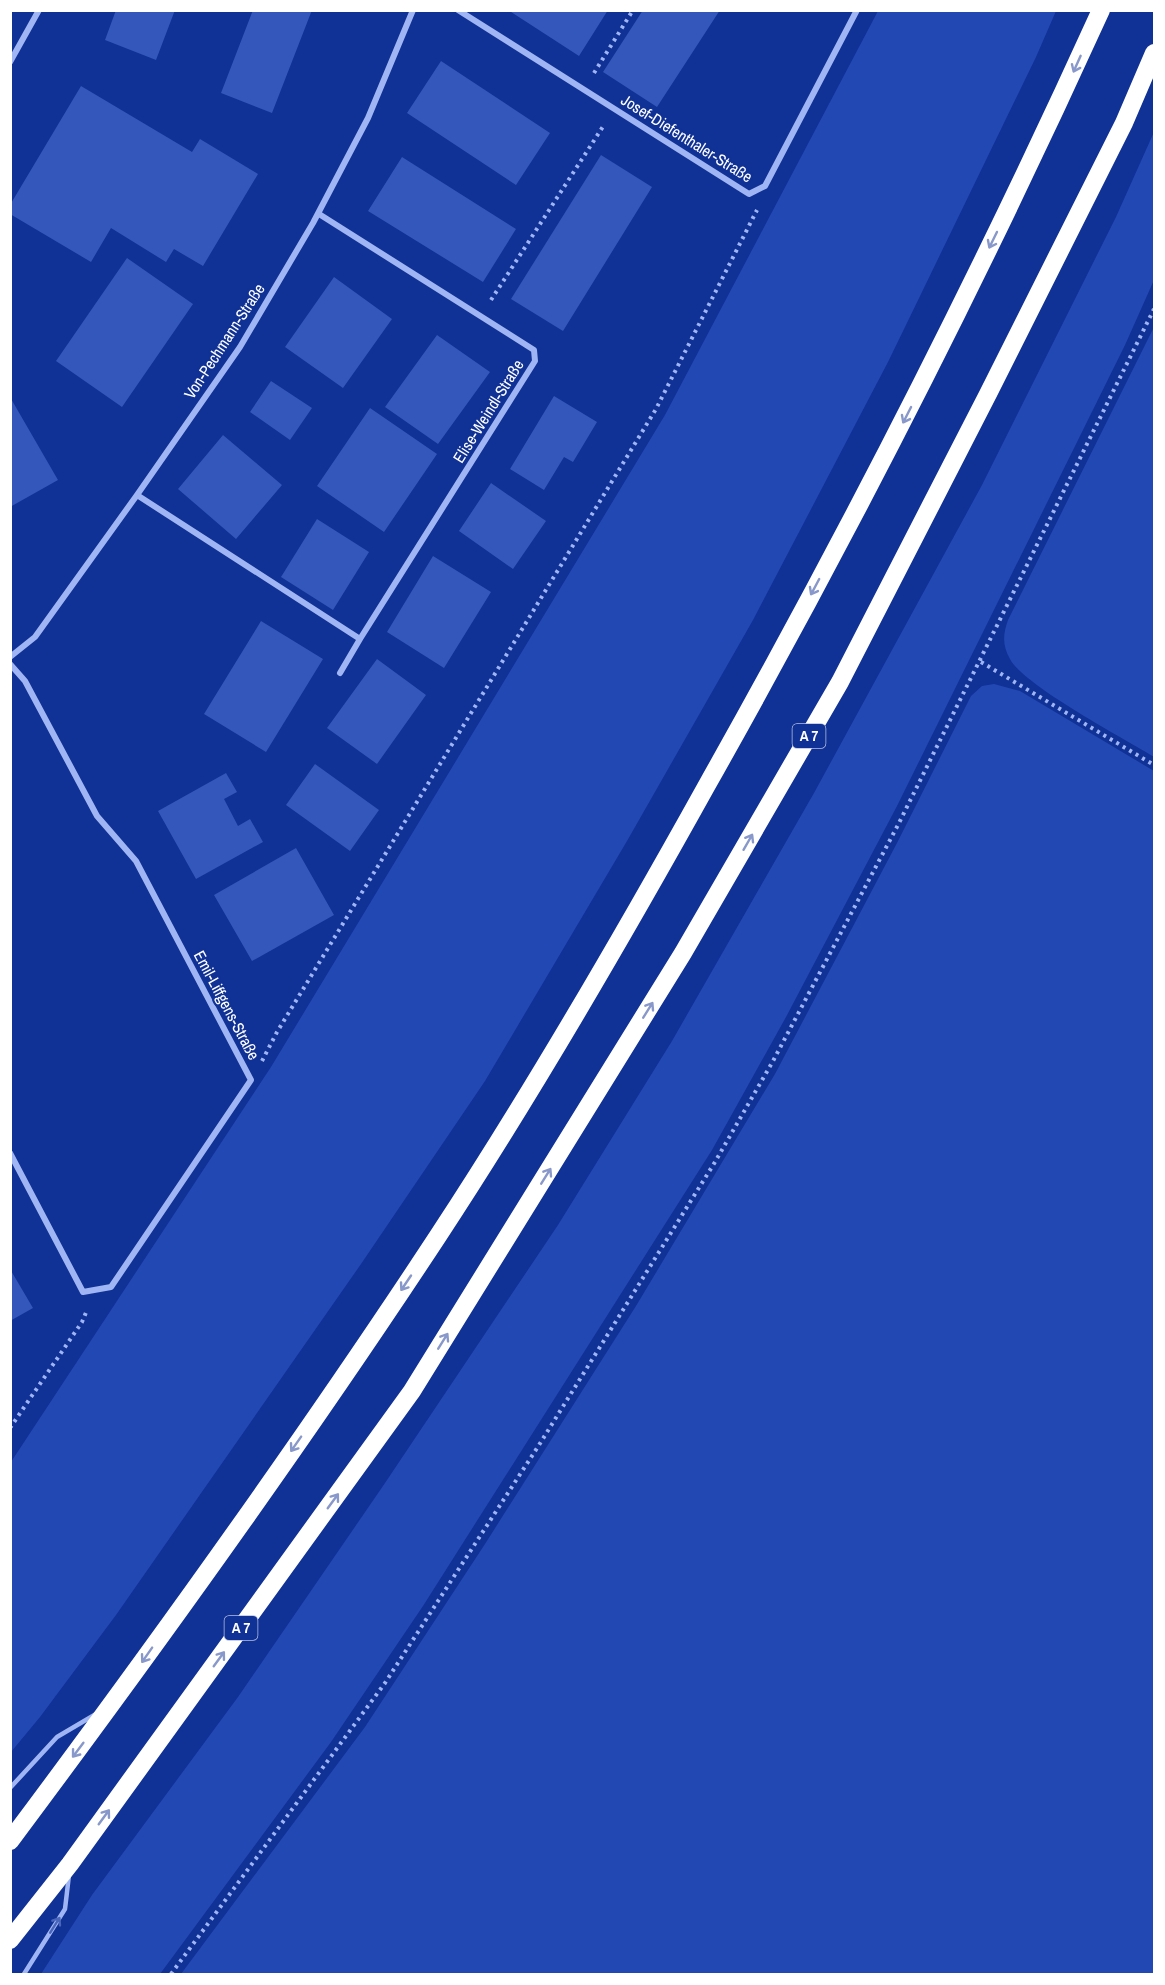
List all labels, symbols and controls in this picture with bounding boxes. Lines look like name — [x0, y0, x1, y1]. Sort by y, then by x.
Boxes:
one-way arrow — [1070, 54, 1082, 72]
street label: Josef-Diefenthaler-Straße — [617, 89, 757, 187]
one-way arrow — [987, 231, 999, 248]
street label: Von-Pechmann-Straße — [178, 279, 270, 403]
street label: Elise-Weindl-Straße — [447, 355, 529, 467]
one-way arrow — [900, 405, 912, 423]
one-way arrow — [809, 578, 821, 595]
road number: A 7 — [792, 724, 826, 748]
one-way arrow — [742, 834, 754, 851]
street label: Emil-Liffgens-Straße — [189, 946, 265, 1064]
one-way arrow — [643, 1002, 655, 1019]
one-way arrow — [540, 1168, 552, 1185]
one-way arrow — [400, 1274, 412, 1290]
one-way arrow — [437, 1333, 449, 1350]
one-way arrow — [290, 1435, 302, 1451]
one-way arrow — [326, 1493, 339, 1509]
road number: A 7 — [224, 1616, 258, 1640]
one-way arrow — [141, 1646, 153, 1662]
one-way arrow — [212, 1651, 225, 1667]
one-way arrow — [72, 1741, 85, 1757]
one-way arrow — [98, 1809, 111, 1825]
one-way arrow — [50, 1917, 62, 1934]

